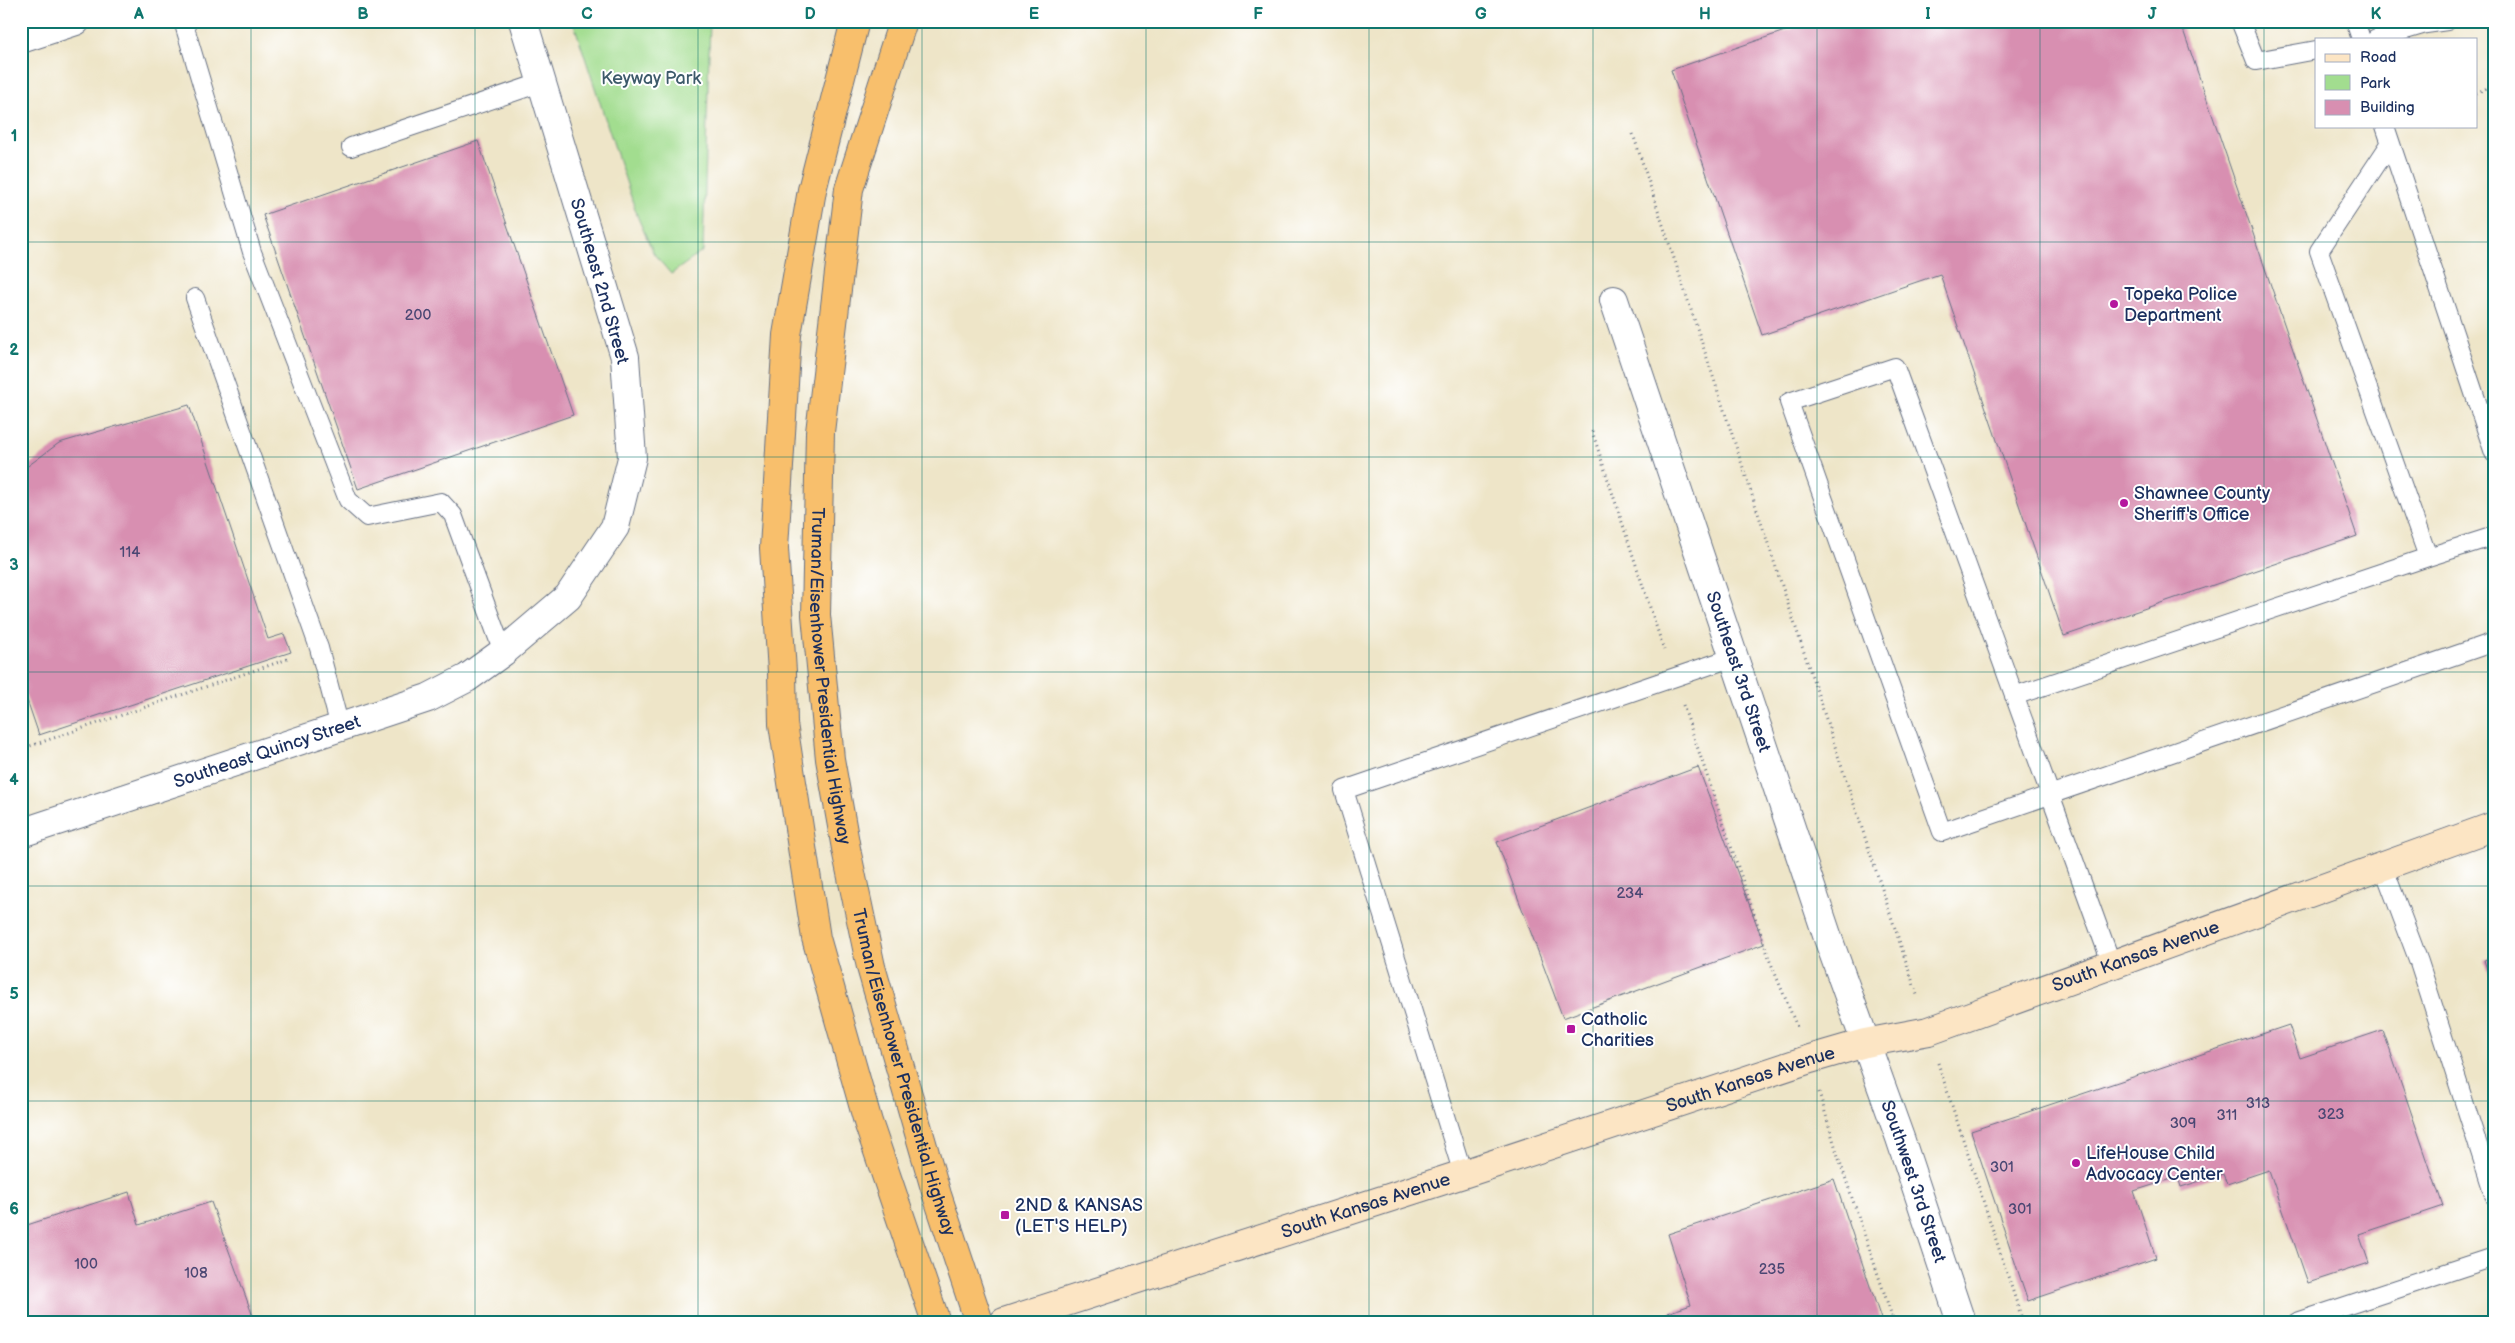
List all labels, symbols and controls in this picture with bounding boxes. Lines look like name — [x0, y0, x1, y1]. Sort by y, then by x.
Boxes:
text: A — [133, 5, 144, 24]
text: B — [357, 5, 369, 24]
text: C — [581, 5, 593, 24]
text: D — [804, 5, 816, 24]
text: E — [1029, 5, 1039, 24]
text: F — [1253, 5, 1263, 24]
text: G — [1475, 5, 1487, 24]
text: H — [1699, 5, 1711, 24]
text: I — [1925, 5, 1931, 24]
text: J — [2148, 5, 2157, 24]
text: K — [2371, 5, 2382, 24]
legend — [2315, 38, 2478, 128]
text: Road — [2360, 48, 2396, 67]
park label: Keyway Park — [601, 68, 701, 89]
text: Park — [2360, 74, 2391, 93]
text: Building — [2360, 98, 2415, 117]
text: 1 — [11, 127, 17, 146]
street label: Southeast 2nd Street — [566, 196, 633, 367]
place label: Topeka Police Department — [2124, 284, 2237, 326]
marker: Topeka Police Department — [2108, 298, 2120, 310]
house number: 200 — [405, 306, 431, 325]
text: 2 — [9, 341, 19, 360]
place label: Shawnee County Sheriff's Office — [2134, 483, 2271, 525]
marker: Shawnee County Sheriff's Office — [2118, 497, 2130, 509]
street label: Truman/Eisenhower Presidential Highway — [805, 507, 855, 847]
house number: 114 — [120, 543, 140, 562]
text: 3 — [9, 556, 19, 575]
street label: Southeast 3rd Street — [1701, 589, 1775, 755]
street label: Southeast Quincy Street — [171, 711, 364, 793]
text: 4 — [9, 771, 19, 790]
house number: 234 — [1617, 884, 1643, 903]
street label: Truman/Eisenhower Presidential Highway — [848, 907, 960, 1239]
street label: South Kansas Avenue — [2049, 916, 2223, 996]
text: 5 — [9, 985, 19, 1004]
place label: Catholic Charities — [1581, 1009, 1654, 1051]
marker: Catholic Charities — [1565, 1023, 1577, 1035]
street label: South Kansas Avenue — [1663, 1042, 1838, 1117]
house number: 313 — [2246, 1094, 2270, 1113]
street label: Southwest 3rd Street — [1876, 1098, 1951, 1266]
house number: 323 — [2317, 1105, 2345, 1124]
house number: 311 — [2217, 1106, 2237, 1125]
house number: 309 — [2170, 1114, 2196, 1133]
place label: LifeHouse Child Advocacy Center — [2086, 1143, 2223, 1185]
marker: LifeHouse Child Advocacy Center — [2070, 1157, 2082, 1169]
house number: 301 — [1990, 1158, 2014, 1177]
street label: South Kansas Avenue — [1279, 1169, 1453, 1243]
place label: 2ND & KANSAS (LET'S HELP) — [1015, 1195, 1143, 1237]
text: 6 — [9, 1200, 19, 1219]
house number: 301 — [2008, 1200, 2032, 1219]
marker: 2ND & KANSAS (LET'S HELP) — [999, 1209, 1011, 1221]
house number: 100 — [74, 1255, 98, 1274]
house number: 235 — [1759, 1260, 1785, 1279]
house number: 108 — [184, 1264, 208, 1283]

